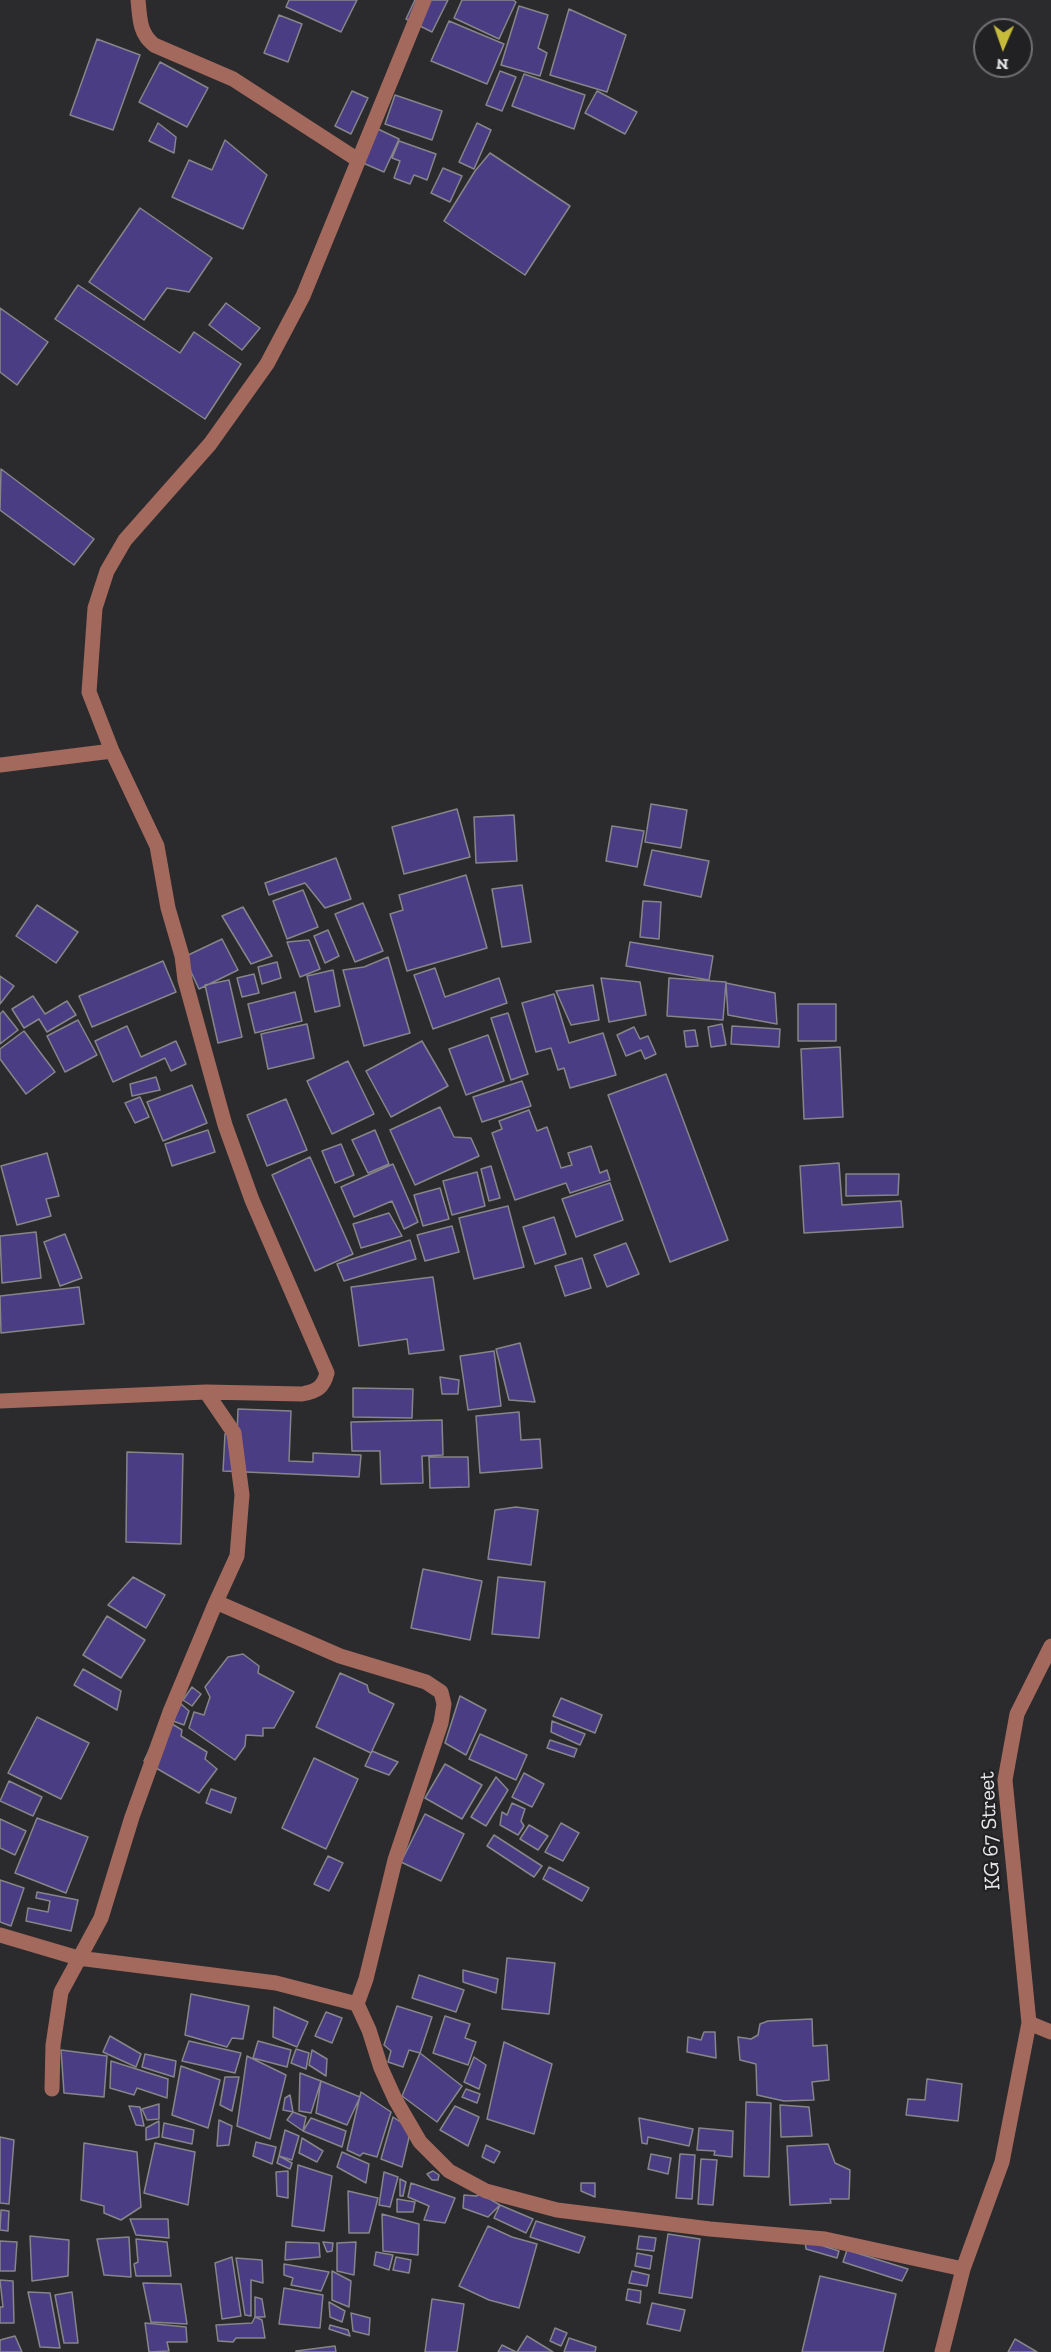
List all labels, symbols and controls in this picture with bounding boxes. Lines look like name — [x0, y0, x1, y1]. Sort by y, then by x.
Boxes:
north arrow — [973, 18, 1033, 78]
text: N — [996, 55, 1009, 74]
street label: KG 67 Street — [974, 1771, 1006, 1891]

